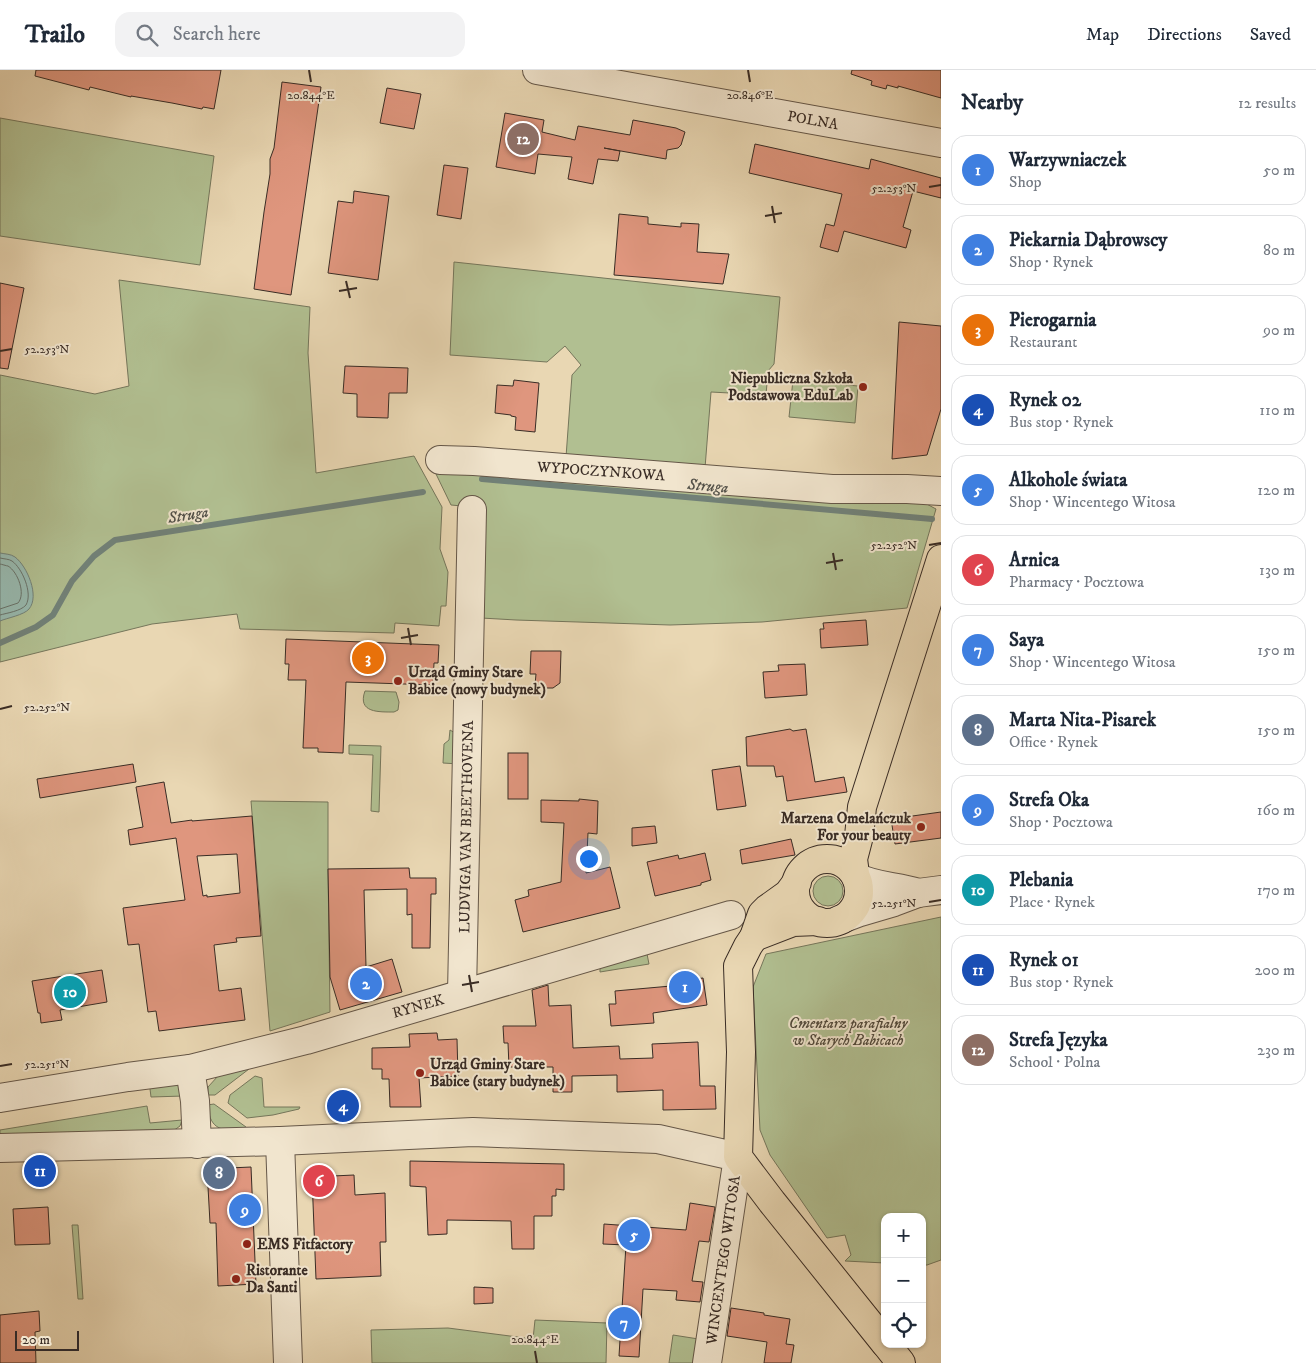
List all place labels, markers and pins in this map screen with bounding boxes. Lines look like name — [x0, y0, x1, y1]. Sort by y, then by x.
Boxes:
pin: 12 — [507, 120, 539, 158]
place label: Niepubliczna Szkoła Podstawowa EduLab — [728, 369, 854, 405]
marker: Niepubliczna Szkoła Podstawowa EduLab — [857, 381, 869, 393]
pin: 3 — [352, 639, 384, 677]
place label: Urząd Gminy Stare Babice (nowy budynek) — [408, 663, 546, 699]
marker: Urząd Gminy Stare Babice (nowy budynek) — [392, 675, 404, 687]
place label: Marzena Omelańczuk For your beauty — [781, 809, 912, 845]
marker: Marzena Omelańczuk For your beauty — [915, 821, 927, 833]
pin: 2 — [350, 965, 382, 1003]
pin: 1 — [669, 968, 701, 1006]
pin: 10 — [54, 973, 86, 1011]
place label: Urząd Gminy Stare Babice (stary budynek) — [430, 1055, 565, 1091]
marker: Urząd Gminy Stare Babice (stary budynek) — [414, 1067, 426, 1079]
pin: 4 — [327, 1087, 359, 1125]
pin: 11 — [24, 1152, 56, 1190]
pin: 8 — [203, 1154, 235, 1192]
pin: 6 — [303, 1162, 335, 1200]
pin: 9 — [229, 1191, 261, 1229]
pin: 5 — [618, 1216, 650, 1254]
place label: EMS Fitfactory — [257, 1235, 353, 1254]
marker: EMS Fitfactory — [241, 1238, 253, 1250]
place label: Ristorante Da Santi — [246, 1261, 308, 1297]
marker: Ristorante Da Santi — [230, 1273, 242, 1285]
pin: 7 — [608, 1304, 640, 1342]

